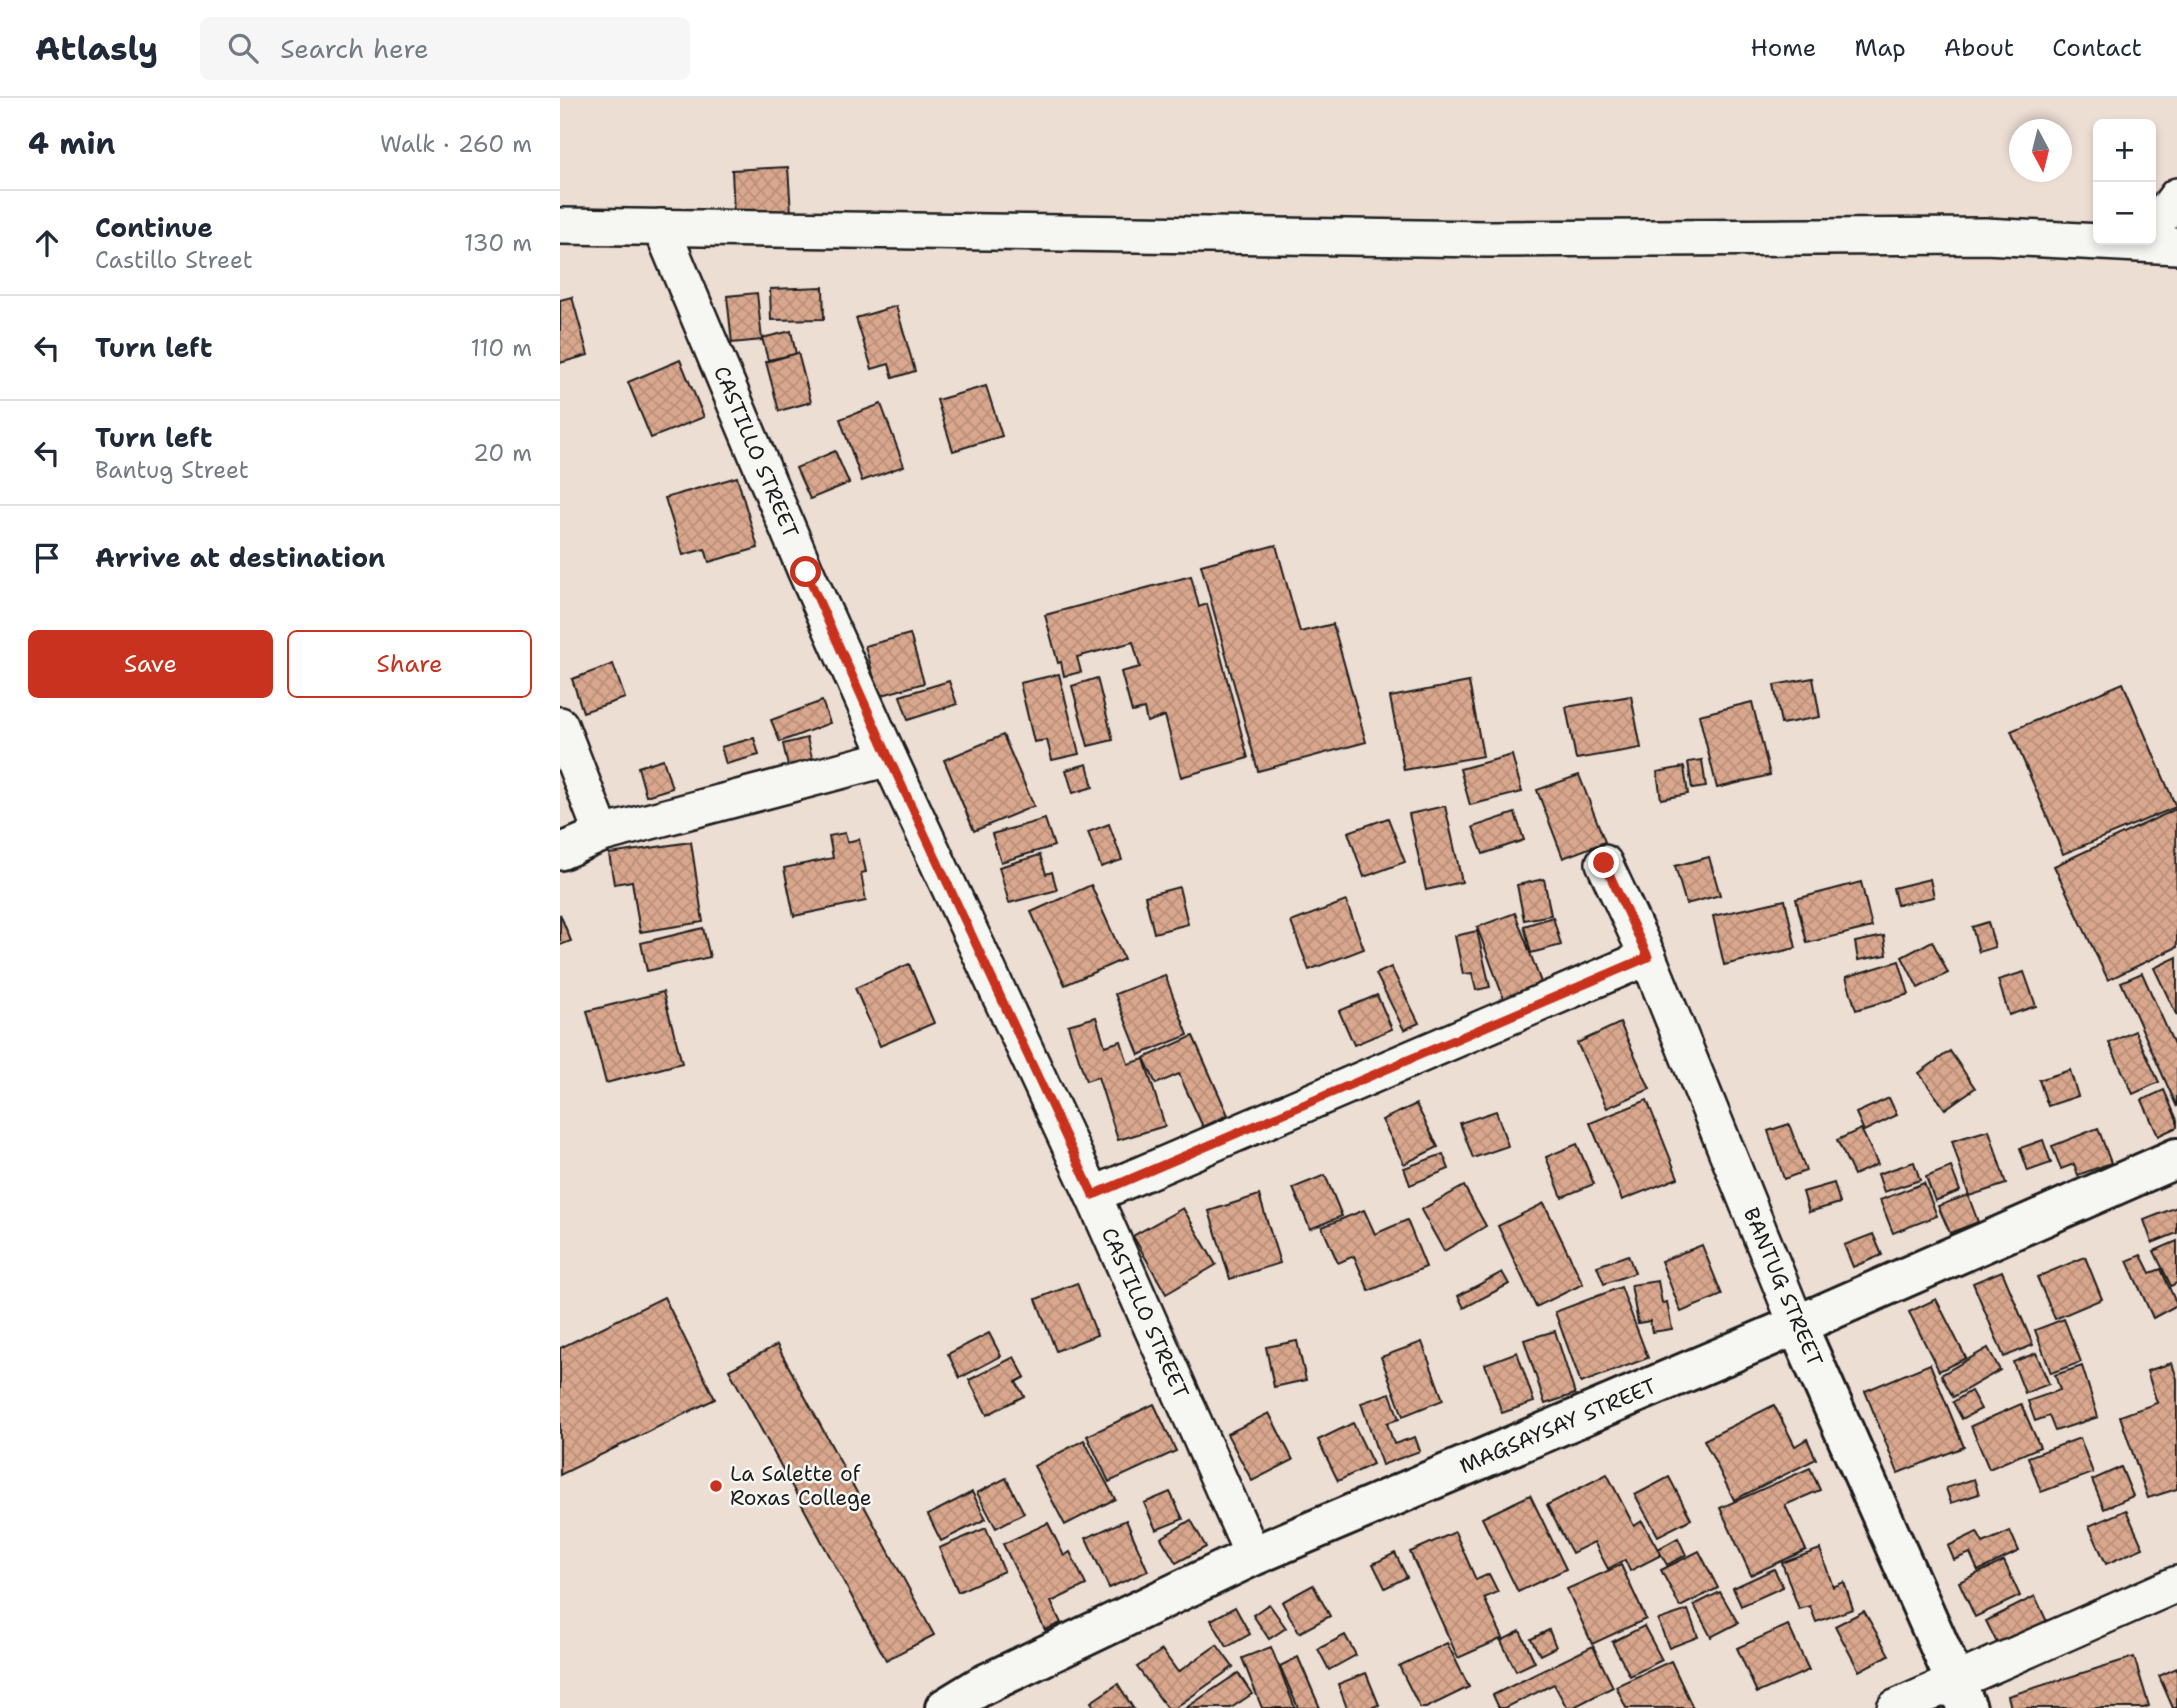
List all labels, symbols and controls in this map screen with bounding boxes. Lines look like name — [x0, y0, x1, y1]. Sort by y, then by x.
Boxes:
search box — [200, 17, 690, 80]
text: Atlasly — [35, 26, 158, 71]
icon: search — [224, 29, 262, 67]
text: Search here — [280, 31, 429, 66]
text: Home — [1750, 32, 1816, 64]
text: Map — [1854, 32, 1906, 64]
text: About — [1944, 32, 2014, 64]
text: Contact — [2052, 32, 2142, 64]
north arrow — [2009, 119, 2072, 182]
map controls — [2093, 119, 2156, 245]
button: + — [2093, 119, 2156, 182]
text: 4 min — [28, 123, 115, 164]
text: Walk · 260 m — [380, 129, 532, 159]
button: − — [2093, 182, 2156, 245]
text: Continue — [95, 210, 213, 245]
icon: ahead — [28, 224, 66, 262]
text: 130 m — [464, 228, 532, 258]
text: Castillo Street — [95, 245, 253, 275]
icon: left — [28, 329, 66, 367]
text: Turn left — [95, 330, 212, 365]
text: 110 m — [470, 333, 532, 363]
street label: CASTILLO STREET — [707, 362, 805, 542]
text: Turn left — [95, 420, 212, 455]
icon: left — [28, 434, 66, 472]
text: 20 m — [473, 438, 532, 468]
text: Bantug Street — [95, 455, 249, 485]
icon: arrive — [28, 539, 66, 577]
text: Arrive at destination — [95, 540, 385, 575]
route start — [790, 556, 821, 587]
button: Save — [28, 630, 273, 698]
button: Share — [287, 630, 532, 698]
route end — [1588, 847, 1619, 878]
street label: BANTUG STREET — [1737, 1203, 1829, 1371]
street label: CASTILLO STREET — [1095, 1223, 1195, 1403]
street label: MAGSAYSAY STREET — [1455, 1372, 1661, 1480]
place label: La Salette of Roxas College — [730, 1460, 872, 1512]
marker: La Salette of Roxas College — [708, 1478, 724, 1494]

